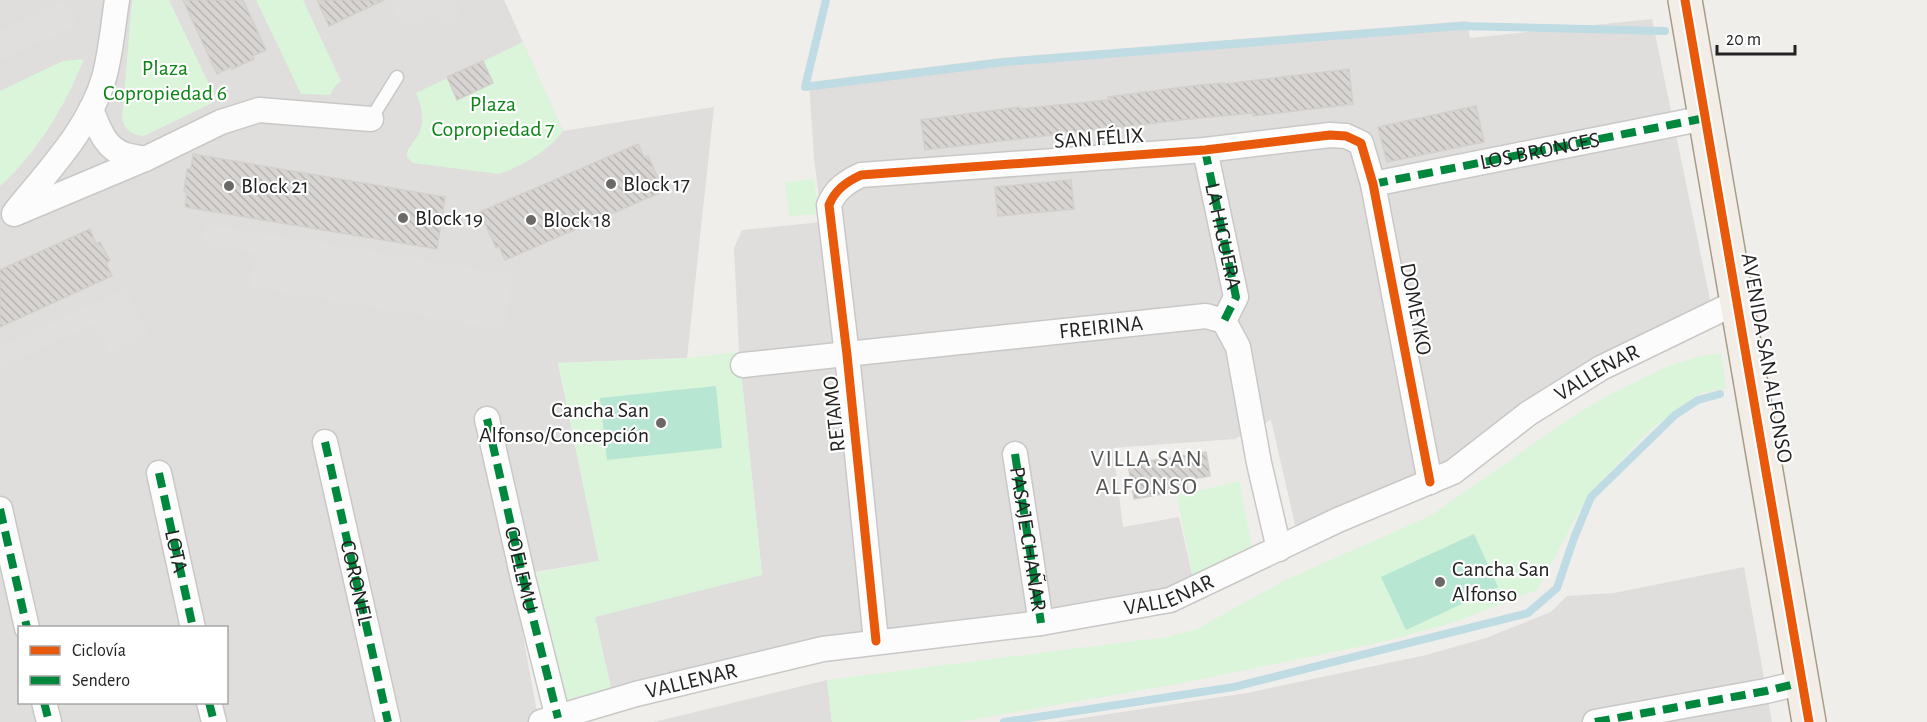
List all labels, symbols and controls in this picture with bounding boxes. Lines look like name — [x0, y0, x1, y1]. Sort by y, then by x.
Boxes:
scale bar — [1717, 18, 1795, 56]
text: 20 m — [1726, 31, 1761, 49]
park label: Plaza Copropiedad 6 — [103, 57, 227, 104]
park label: Plaza Copropiedad 7 — [431, 93, 555, 140]
street label: SAN FÉLIX — [1053, 123, 1145, 152]
street label: LOS BRONCES — [1478, 128, 1601, 173]
place label: Block 17 — [623, 173, 690, 195]
place label: Block 21 — [241, 175, 309, 197]
marker: Block 17 — [604, 177, 618, 191]
marker: Block 21 — [222, 179, 236, 193]
street label: LA HIGUERA — [1201, 181, 1245, 292]
place label: Block 19 — [415, 207, 483, 229]
place label: Block 18 — [543, 209, 611, 231]
marker: Block 19 — [396, 211, 410, 225]
marker: Block 18 — [524, 213, 538, 227]
street label: AVENIDA SAN ALFONSO — [1738, 251, 1796, 465]
street label: DOMEYKO — [1396, 261, 1436, 357]
street label: FREIRINA — [1058, 312, 1144, 342]
street label: VALLENAR — [1551, 340, 1643, 405]
street label: RETAMO — [819, 375, 849, 453]
place label: Cancha San Alfonso/Concepción — [479, 399, 649, 446]
marker: Cancha San Alfonso/Concepción — [654, 416, 668, 430]
district label: VILLA SAN ALFONSO — [1091, 447, 1203, 499]
street label: PASAJE CHAÑAR — [1006, 465, 1050, 613]
street label: COELEMU — [501, 524, 542, 614]
street label: LOTA — [161, 527, 192, 575]
street label: CORONEL — [336, 538, 377, 628]
place label: Cancha San Alfonso — [1452, 558, 1550, 605]
street label: VALLENAR — [1122, 570, 1217, 619]
marker: Cancha San Alfonso — [1433, 575, 1447, 589]
legend — [18, 626, 228, 704]
text: Ciclovía — [72, 642, 126, 660]
street label: VALLENAR — [643, 659, 739, 702]
text: Sendero — [72, 672, 130, 690]

